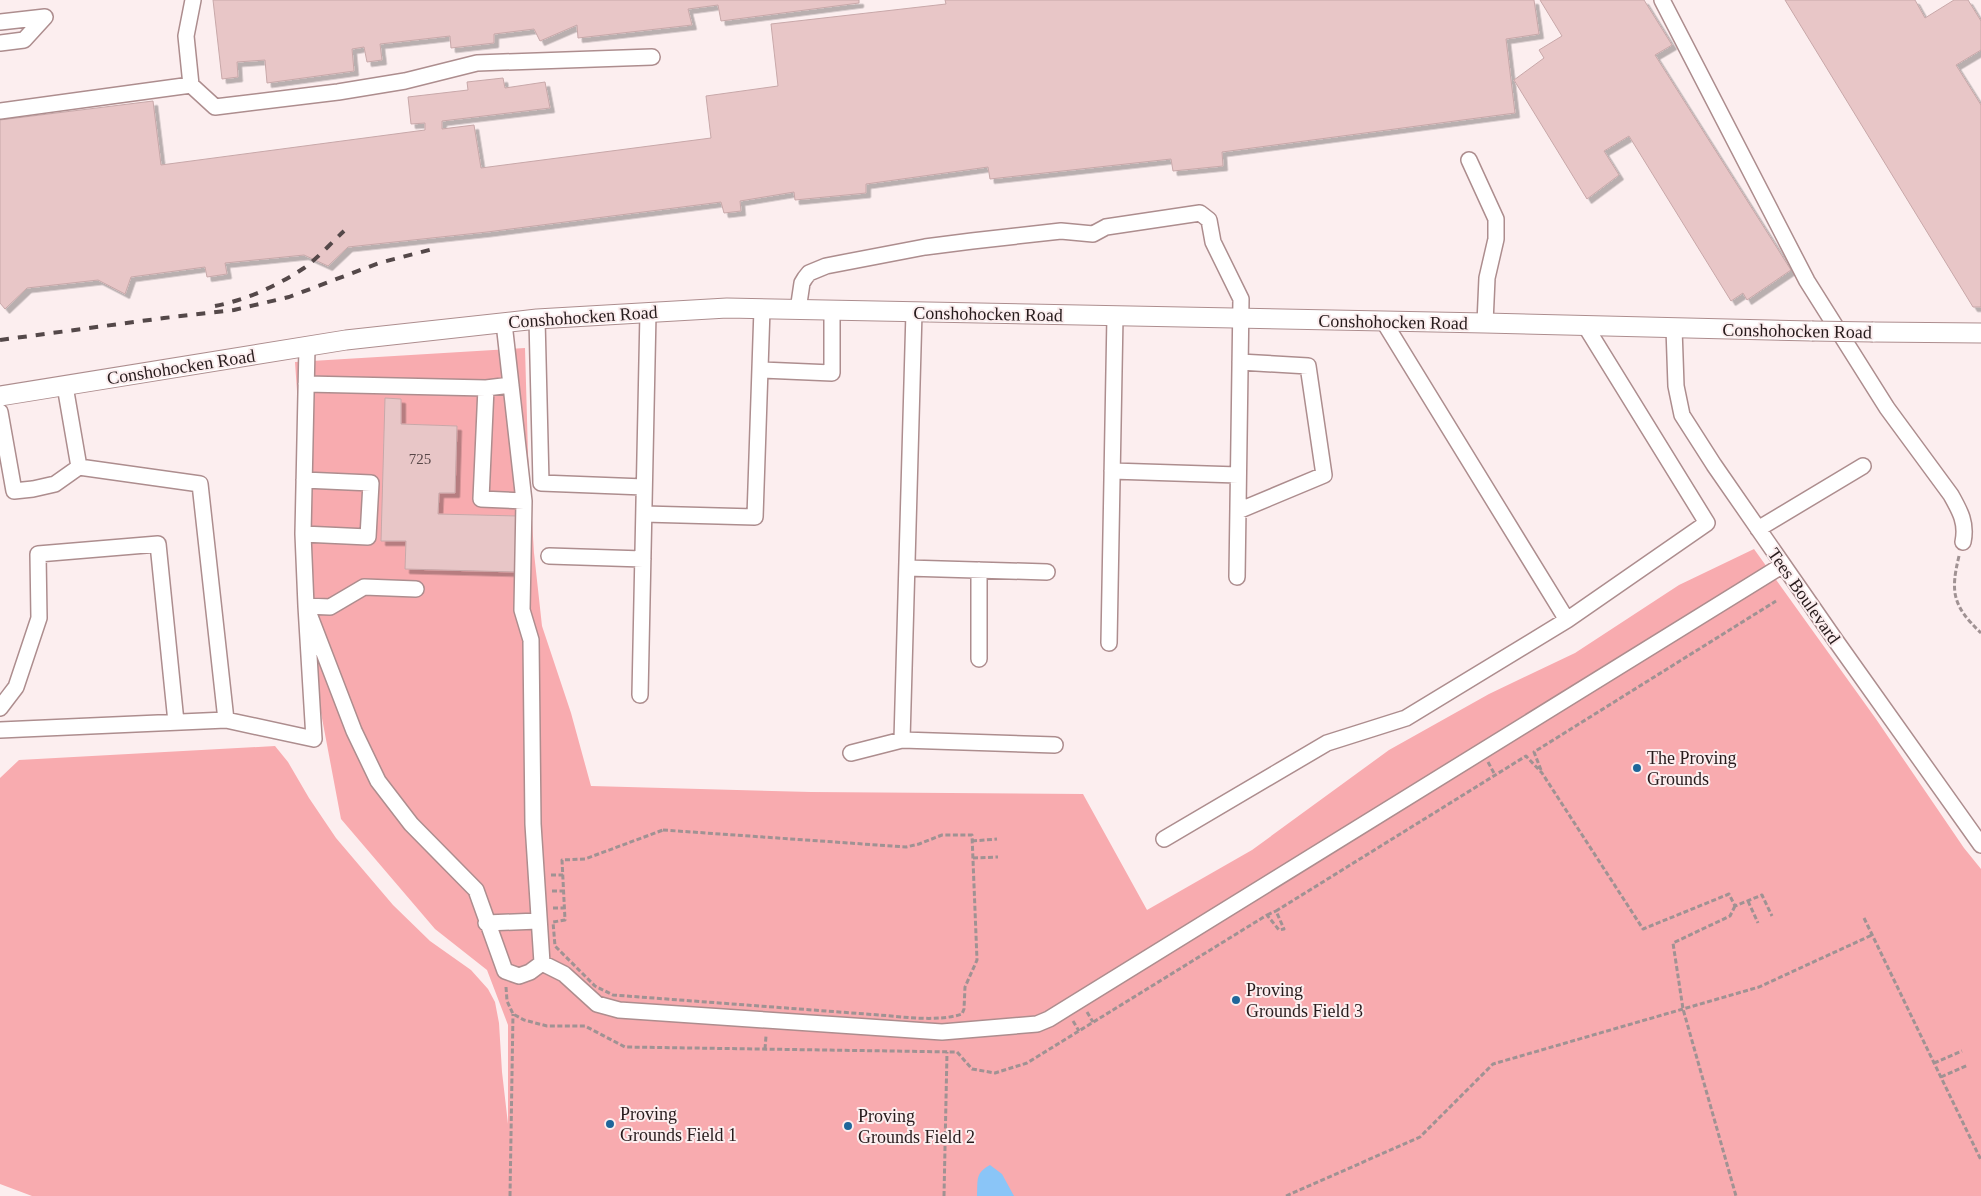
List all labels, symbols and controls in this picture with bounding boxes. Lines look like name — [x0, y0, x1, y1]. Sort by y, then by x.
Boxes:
street label: Conshohocken Road — [508, 302, 658, 332]
street label: Conshohocken Road — [913, 303, 1063, 325]
street label: Conshohocken Road — [1318, 311, 1468, 333]
street label: Conshohocken Road — [1722, 320, 1872, 342]
street label: Conshohocken Road — [106, 345, 256, 389]
house number: 725 — [409, 451, 431, 467]
street label: Tees Boulevard — [1764, 544, 1844, 648]
place label: The Proving Grounds — [1647, 748, 1737, 789]
marker: The Proving Grounds — [1631, 762, 1643, 774]
place label: Proving Grounds Field 3 — [1246, 980, 1363, 1021]
marker: Proving Grounds Field 3 — [1230, 994, 1242, 1006]
place label: Proving Grounds Field 1 — [620, 1104, 737, 1145]
place label: Proving Grounds Field 2 — [858, 1106, 975, 1147]
marker: Proving Grounds Field 1 — [604, 1118, 616, 1130]
marker: Proving Grounds Field 2 — [842, 1120, 854, 1132]

